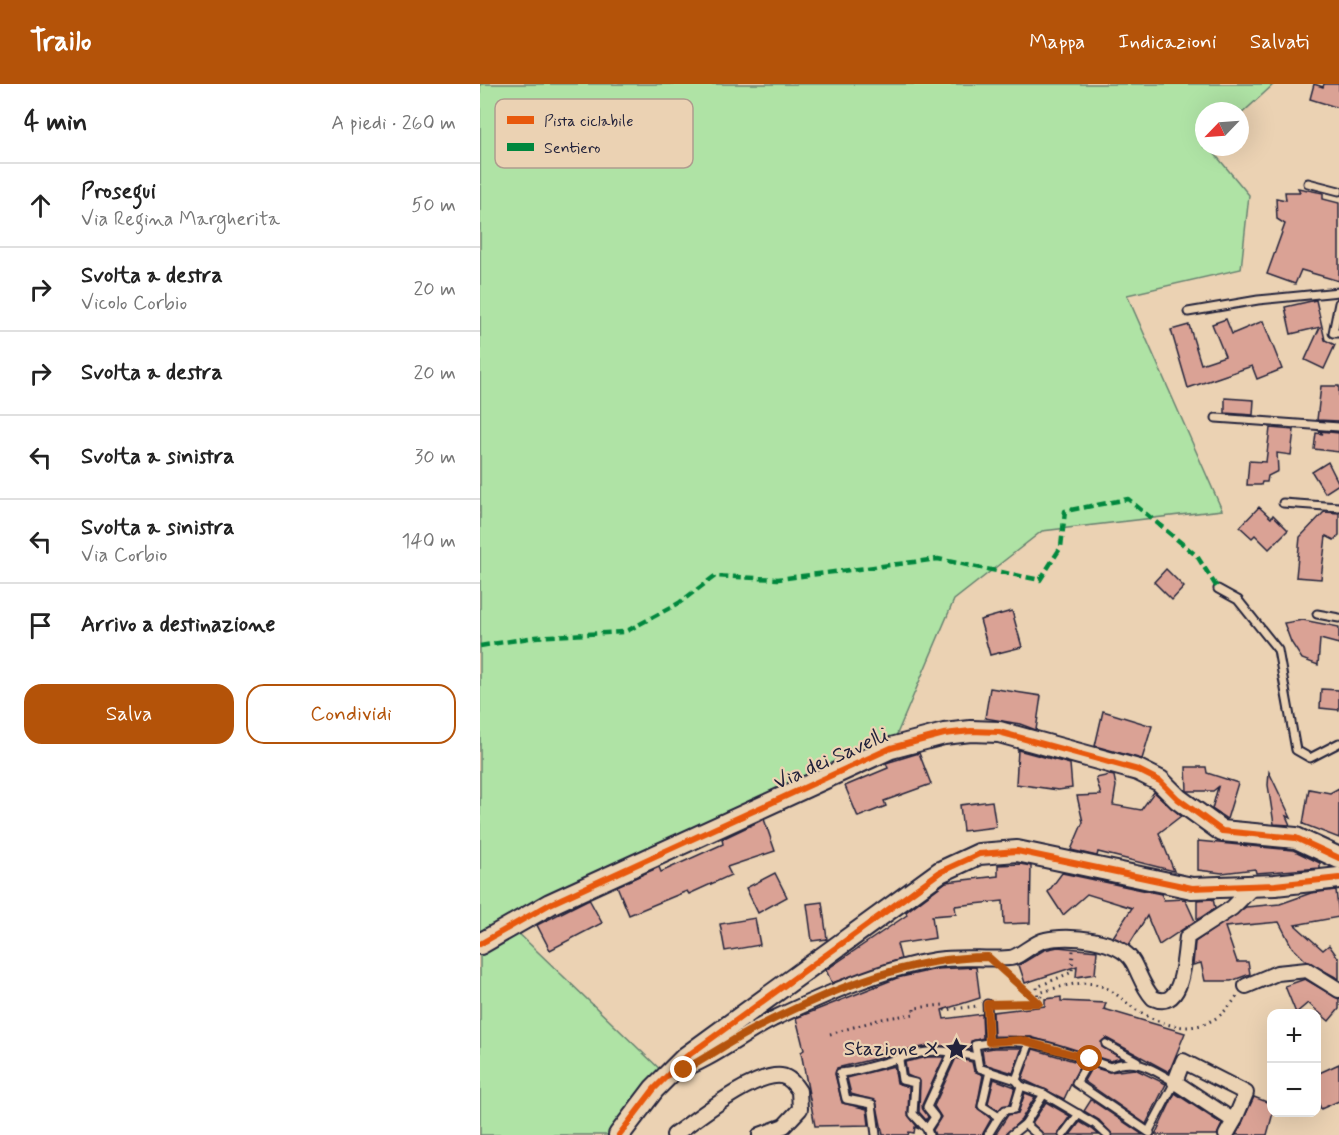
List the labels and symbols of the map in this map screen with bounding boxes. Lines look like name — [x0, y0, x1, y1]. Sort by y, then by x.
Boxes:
legend — [495, 99, 693, 168]
north arrow — [1195, 102, 1249, 156]
text: Pista ciclabile — [544, 111, 633, 132]
text: Sentiero — [544, 138, 601, 159]
street label: Via dei Savelli — [769, 721, 893, 797]
place label: Stazione X — [844, 1035, 939, 1063]
place icon: Stazione X — [944, 1036, 970, 1062]
route start — [1076, 1045, 1102, 1071]
route end — [670, 1056, 696, 1082]

